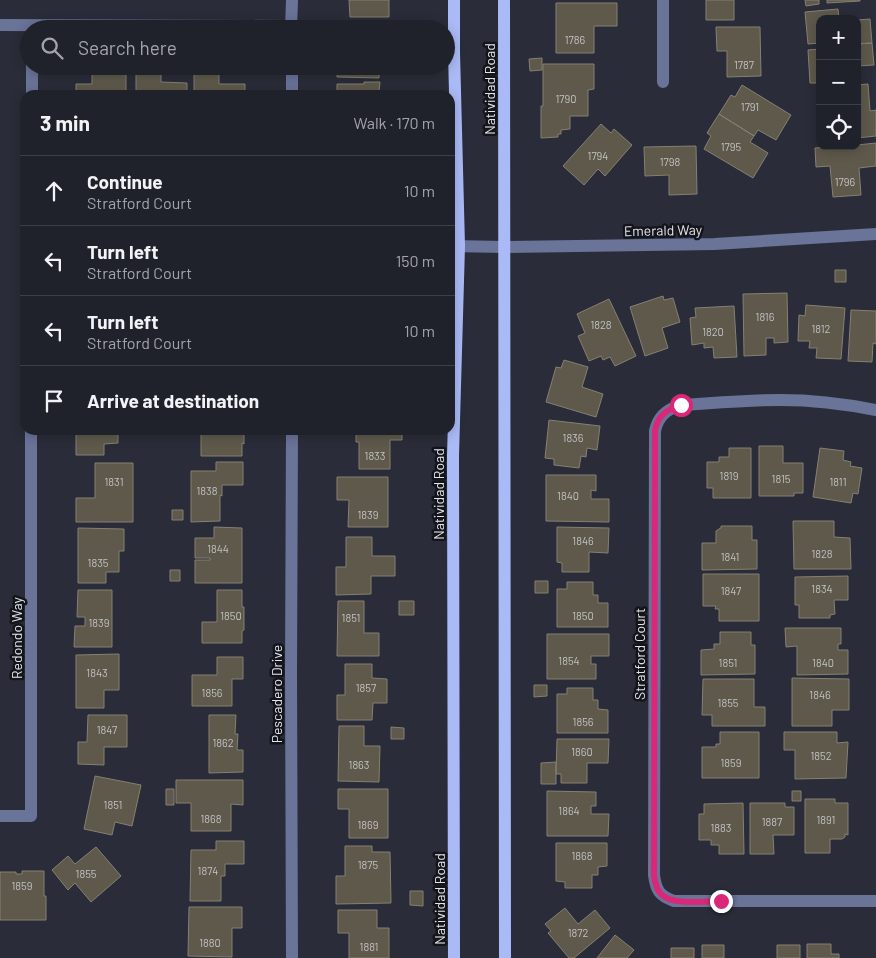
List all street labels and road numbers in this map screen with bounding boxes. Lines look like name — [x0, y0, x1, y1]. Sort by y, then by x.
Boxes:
street label: Natividad Road — [481, 43, 498, 135]
street label: Emerald Way — [624, 221, 703, 239]
street label: Natividad Road — [430, 448, 447, 540]
street label: Redondo Way — [8, 596, 25, 679]
street label: Stratford Court — [631, 608, 648, 700]
street label: Pescadero Drive — [268, 645, 285, 743]
street label: Natividad Road — [431, 853, 448, 945]

